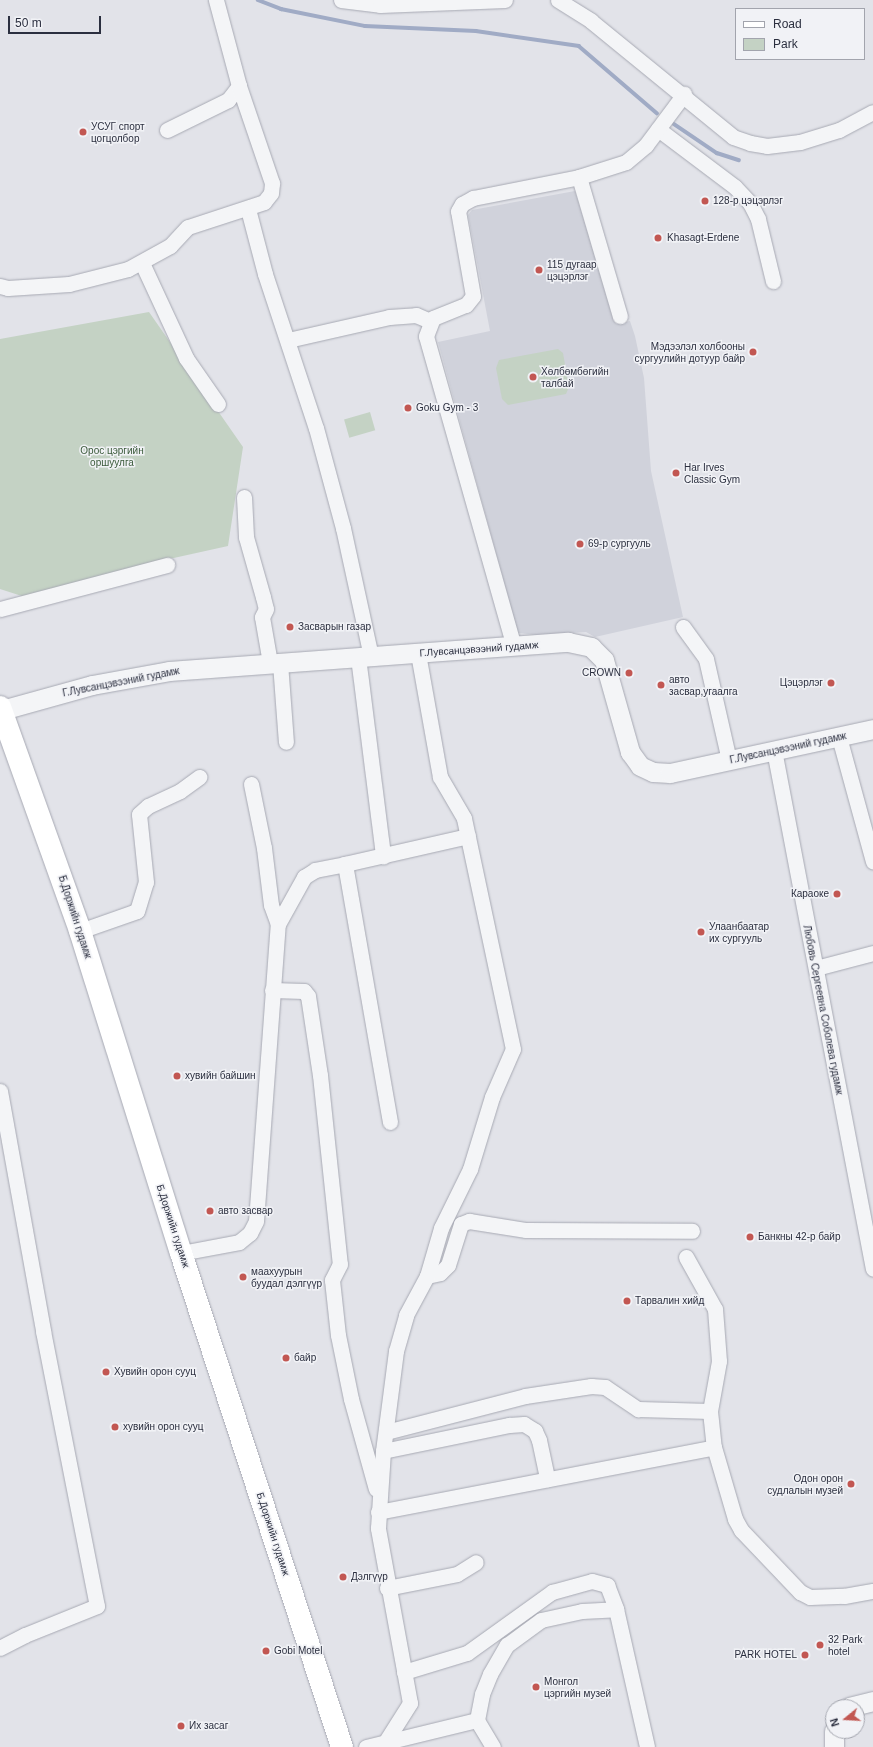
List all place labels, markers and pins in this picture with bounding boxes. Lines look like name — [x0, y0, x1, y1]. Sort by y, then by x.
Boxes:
place label: УСУГ спорт цогцолбор — [91, 120, 145, 144]
marker: УСУГ спорт цогцолбор — [78, 127, 88, 137]
place label: 128-р цэцэрлэг — [713, 195, 783, 207]
marker: 128-р цэцэрлэг — [700, 196, 710, 206]
marker: Khasagt-Erdene — [652, 232, 664, 244]
place label: Khasagt-Erdene — [667, 232, 739, 244]
place label: 115 дугаар цэцэрлэг — [547, 258, 597, 282]
marker: 115 дугаар цэцэрлэг — [534, 265, 544, 275]
place label: Мэдээлэл холбооны сургуулийн дотуур байр — [635, 340, 745, 364]
marker: Мэдээлэл холбооны сургуулийн дотуур байр — [748, 347, 758, 357]
place label: Хөлбөмбөгийн талбай — [541, 365, 609, 388]
marker: Хөлбөмбөгийн талбай — [528, 372, 538, 382]
place label: Goku Gym - 3 — [416, 402, 478, 414]
marker: Goku Gym - 3 — [403, 403, 413, 413]
place label: Har Irves Classic Gym — [684, 461, 740, 484]
marker: Har Irves Classic Gym — [671, 468, 681, 478]
place label: 69-р сургууль — [588, 538, 651, 550]
marker: 69-р сургууль — [575, 539, 585, 549]
place label: Засварын газар — [298, 621, 371, 633]
marker: Засварын газар — [285, 622, 295, 632]
place label: CROWN — [582, 667, 621, 679]
marker: CROWN — [624, 668, 634, 678]
place label: авто засвар,угаалга — [669, 673, 738, 696]
place label: Цэцэрлэг — [780, 677, 823, 689]
marker: Цэцэрлэг — [826, 678, 836, 688]
marker: авто засвар,угаалга — [656, 680, 666, 690]
place label: Караоке — [791, 888, 829, 900]
marker: Караоке — [832, 889, 842, 899]
place label: Улаанбаатар их сургууль — [709, 920, 769, 944]
marker: Улаанбаатар их сургууль — [696, 927, 706, 937]
place label: хувийн байшин — [185, 1070, 256, 1082]
marker: хувийн байшин — [172, 1071, 182, 1081]
place label: авто засвар — [218, 1205, 273, 1217]
marker: авто засвар — [205, 1206, 215, 1216]
place label: Банкны 42-р байр — [758, 1231, 841, 1243]
marker: Банкны 42-р байр — [745, 1232, 755, 1242]
place label: маахуурын буудал дэлгүүр — [251, 1265, 322, 1288]
marker: маахуурын буудал дэлгүүр — [238, 1272, 248, 1282]
place label: Тарвалин хийд — [635, 1295, 704, 1307]
marker: Тарвалин хийд — [622, 1296, 632, 1306]
place label: байр — [294, 1352, 316, 1364]
marker: байр — [281, 1353, 291, 1363]
place label: Хувийн орон сууц — [114, 1366, 196, 1378]
marker: Хувийн орон сууц — [101, 1367, 111, 1377]
place label: хувийн орон сууц — [123, 1421, 203, 1433]
marker: хувийн орон сууц — [110, 1422, 120, 1432]
place label: Одон орон судлалын музей — [767, 1472, 843, 1496]
marker: Одон орон судлалын музей — [846, 1479, 856, 1489]
place label: Дэлгүүр — [351, 1571, 388, 1583]
marker: Дэлгүүр — [338, 1572, 348, 1582]
place label: 32 Park hotel — [828, 1633, 862, 1656]
marker: 32 Park hotel — [815, 1640, 825, 1650]
place label: Gobi Motel — [274, 1645, 322, 1657]
marker: Gobi Motel — [261, 1646, 271, 1656]
place label: PARK HOTEL — [734, 1649, 797, 1661]
marker: PARK HOTEL — [800, 1650, 810, 1660]
place label: Монгол цэргийн музей — [544, 1675, 611, 1698]
marker: Монгол цэргийн музей — [531, 1682, 541, 1692]
place label: Их засаг — [189, 1720, 228, 1732]
marker: Их засаг — [176, 1721, 186, 1731]

